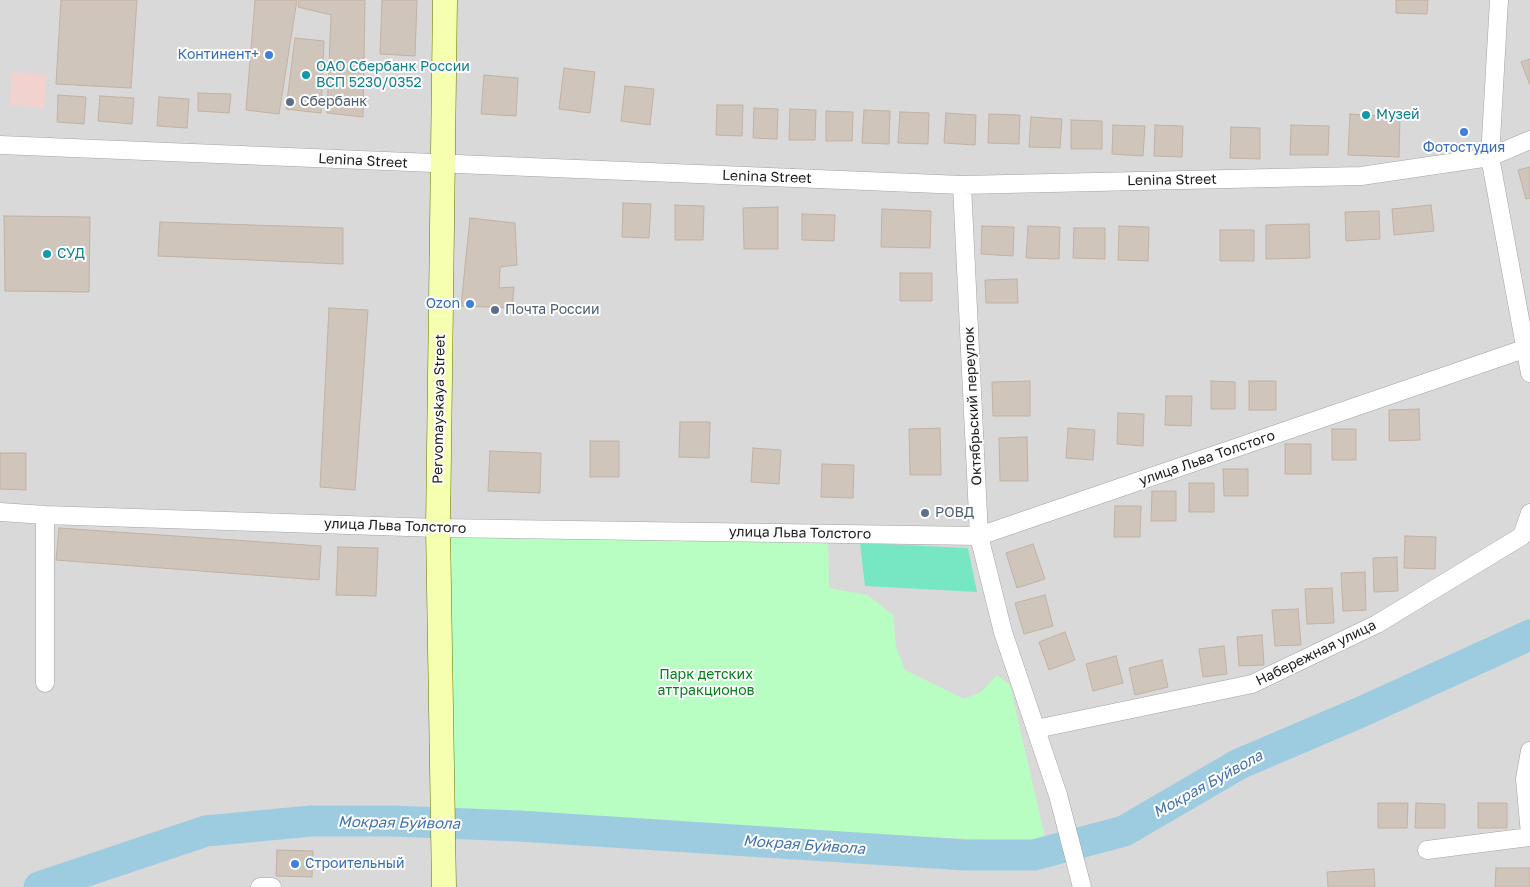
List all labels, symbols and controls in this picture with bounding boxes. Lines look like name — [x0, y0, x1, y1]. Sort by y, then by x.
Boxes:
place label: Континент+ — [177, 47, 259, 63]
marker: Континент+ — [263, 49, 275, 61]
place label: ОАО Сбербанк России ВСП 5230/0352 — [316, 59, 470, 92]
marker: ОАО Сбербанк России ВСП 5230/0352 — [300, 69, 312, 81]
place label: Сбербанк — [300, 94, 367, 110]
marker: Сбербанк — [284, 96, 296, 108]
place label: Музей — [1376, 107, 1420, 123]
marker: Музей — [1360, 109, 1372, 121]
marker: Фотостудия — [1458, 126, 1470, 138]
place label: Фотостудия — [1423, 140, 1505, 156]
street label: Lenina Street — [318, 150, 408, 172]
street label: Lenina Street — [722, 167, 812, 187]
street label: Lenina Street — [1127, 171, 1217, 189]
place label: СУД — [57, 246, 85, 262]
marker: СУД — [41, 248, 53, 260]
place label: Ozon — [426, 296, 460, 312]
marker: Ozon — [464, 298, 476, 310]
place label: Почта России — [505, 302, 599, 318]
marker: Почта России — [489, 304, 501, 316]
street label: Октябрьский переулок — [960, 326, 986, 486]
street label: Pervomayskaya Street — [429, 334, 449, 484]
street label: улица Льва Толстого — [1137, 427, 1277, 489]
place label: РОВД — [935, 505, 974, 521]
marker: РОВД — [919, 507, 931, 519]
street label: улица Льва Толстого — [323, 515, 467, 537]
street label: улица Льва Толстого — [729, 523, 871, 543]
street label: Набережная улица — [1253, 617, 1379, 689]
park label: Парк детских аттракционов — [658, 667, 754, 700]
water label: Мокрая Буйвола — [1150, 747, 1266, 821]
water label: Мокрая Буйвола — [338, 813, 460, 833]
water label: Мокрая Буйвола — [742, 832, 866, 858]
place label: Строительный — [305, 856, 404, 872]
marker: Строительный — [289, 858, 301, 870]

